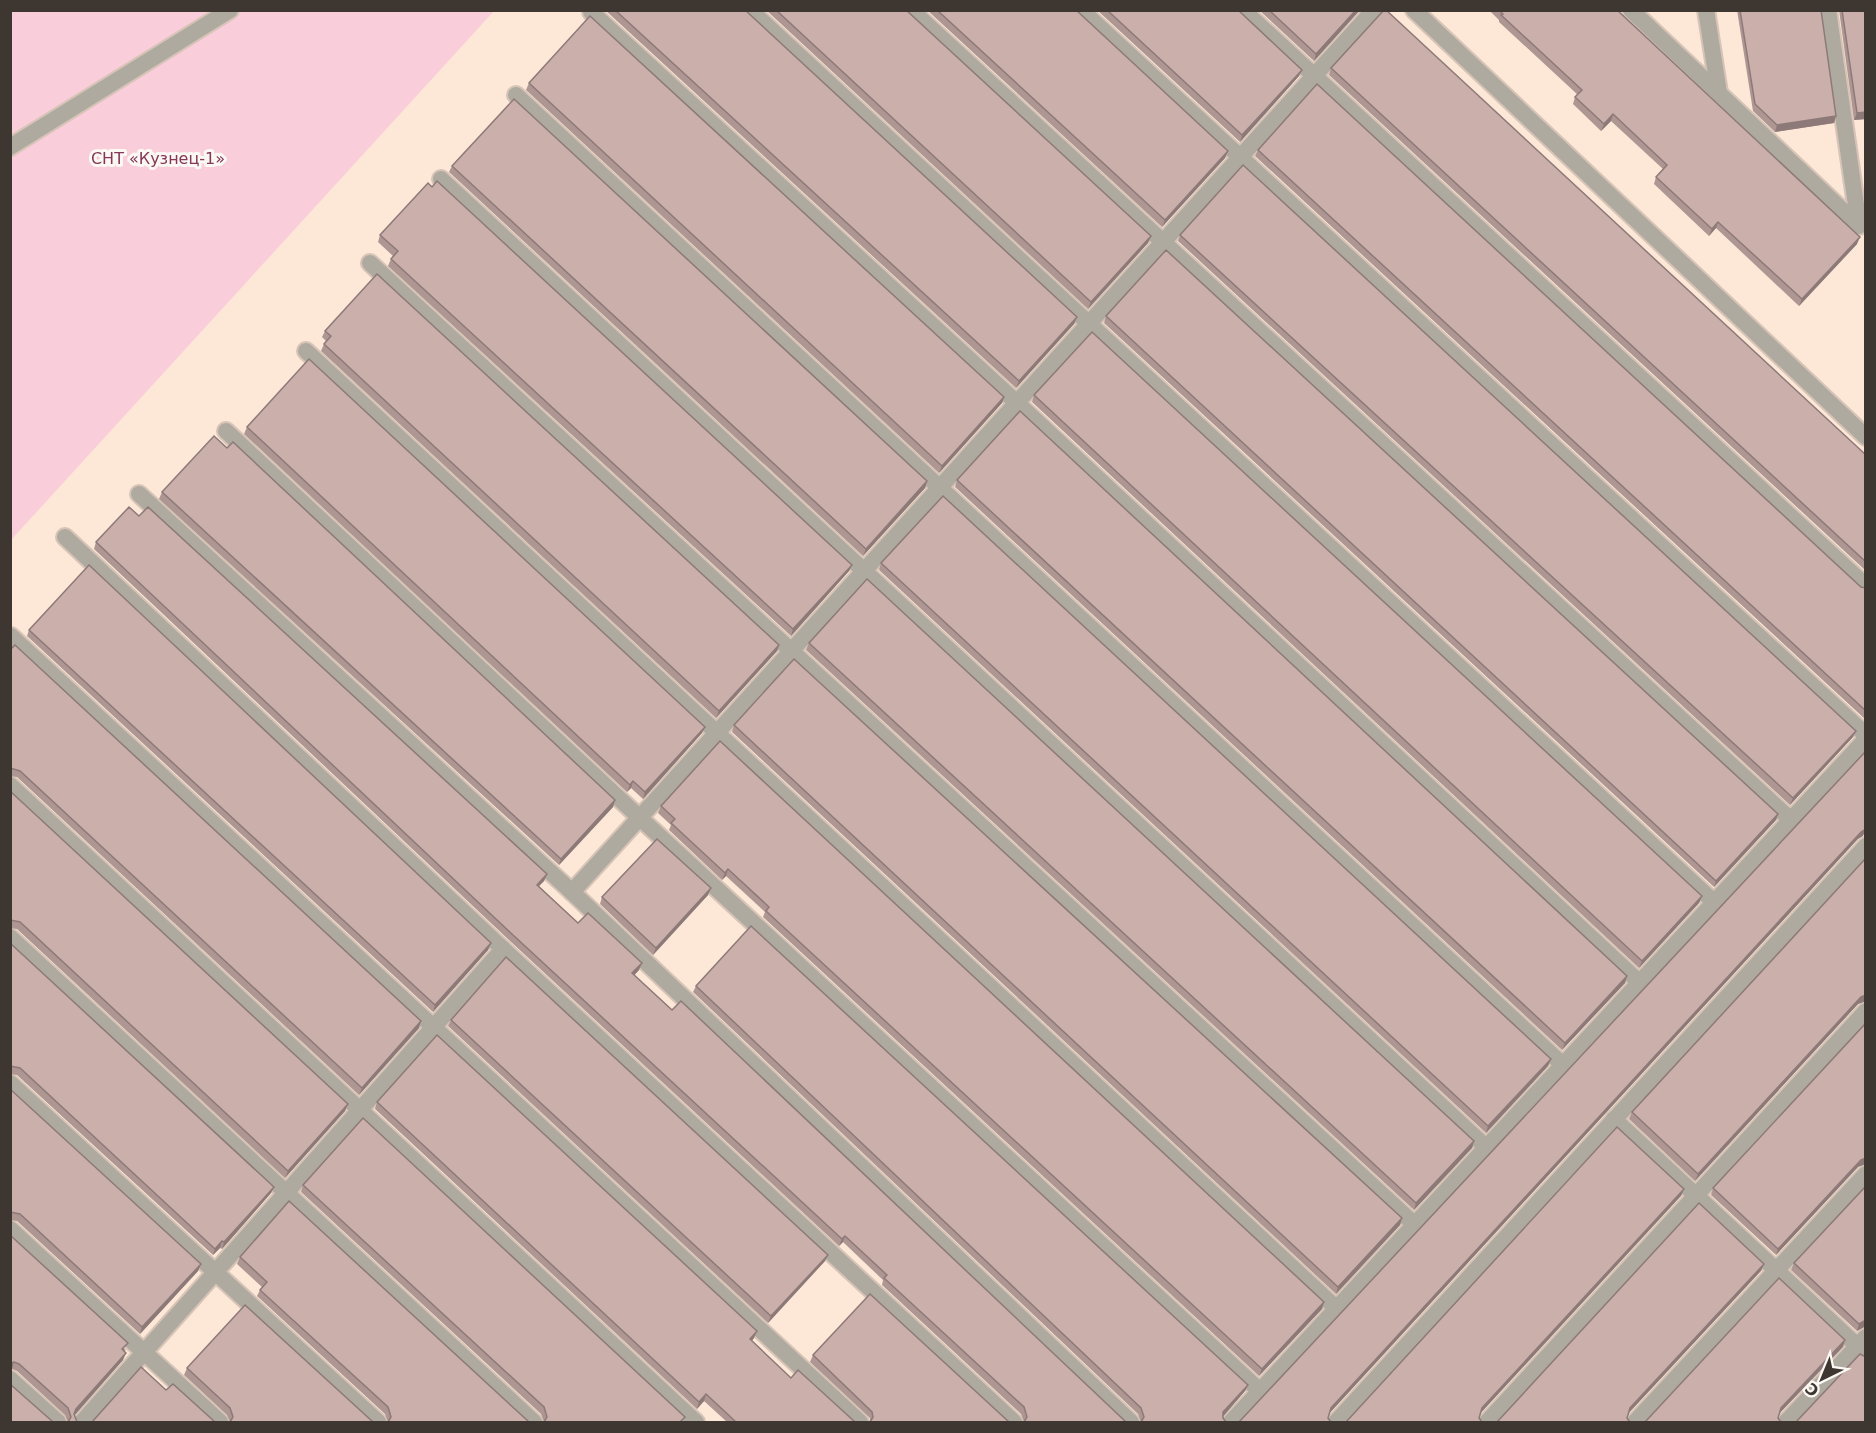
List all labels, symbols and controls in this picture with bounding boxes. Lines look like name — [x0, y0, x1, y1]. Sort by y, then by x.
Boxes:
park label: СНТ «Кузнец-1» — [91, 149, 225, 168]
north arrow — [1792, 1349, 1852, 1409]
text: С — [1801, 1379, 1823, 1401]

